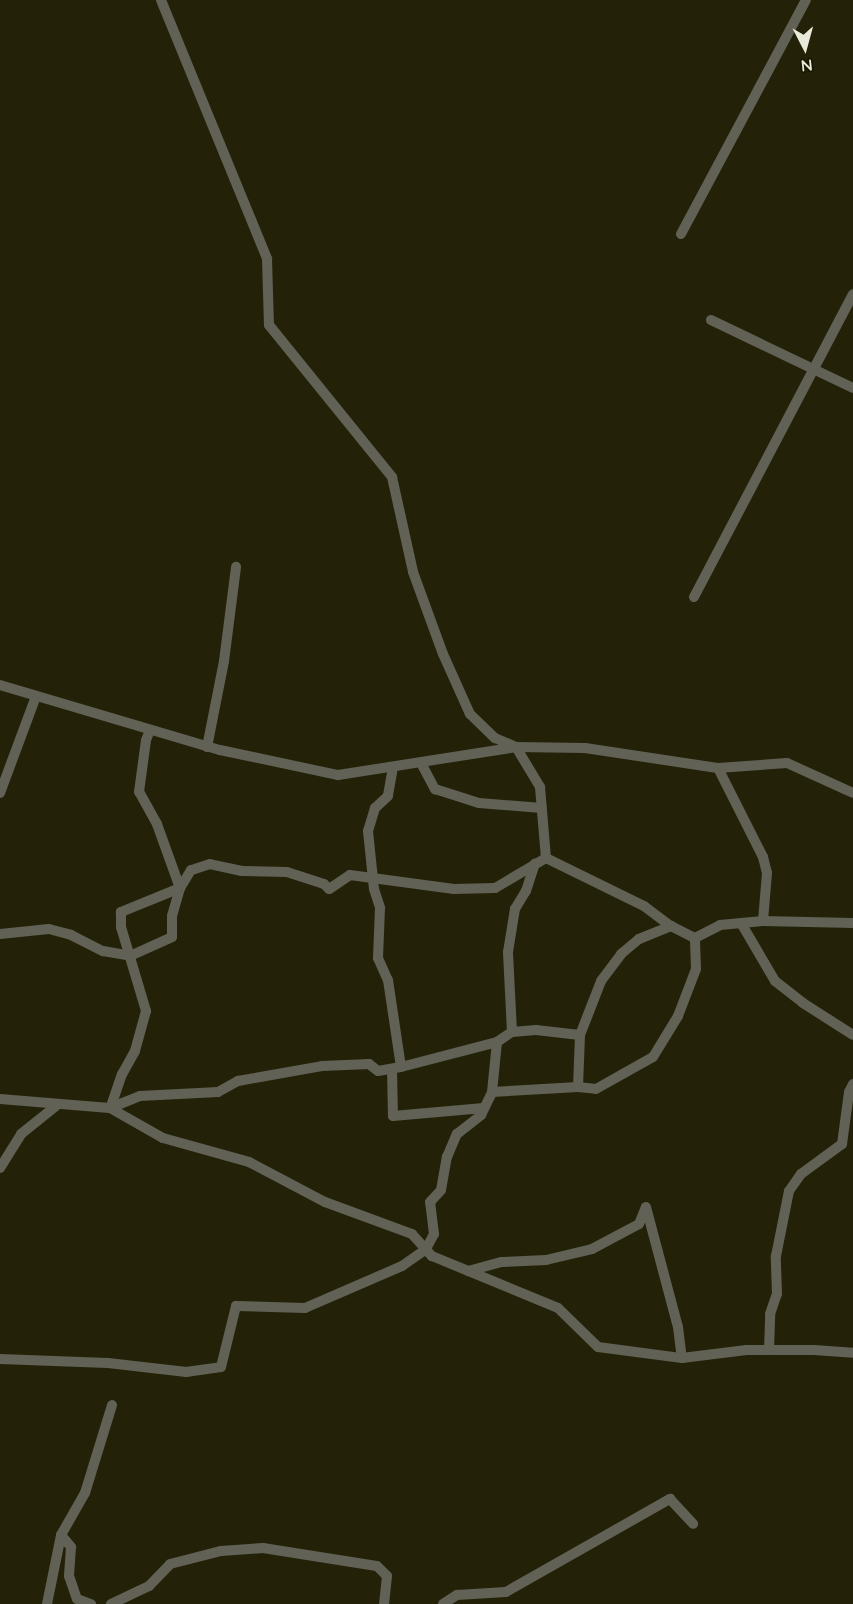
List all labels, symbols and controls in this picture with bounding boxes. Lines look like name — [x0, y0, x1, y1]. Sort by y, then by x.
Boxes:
north arrow — [775, 18, 835, 78]
text: N — [800, 55, 814, 76]

